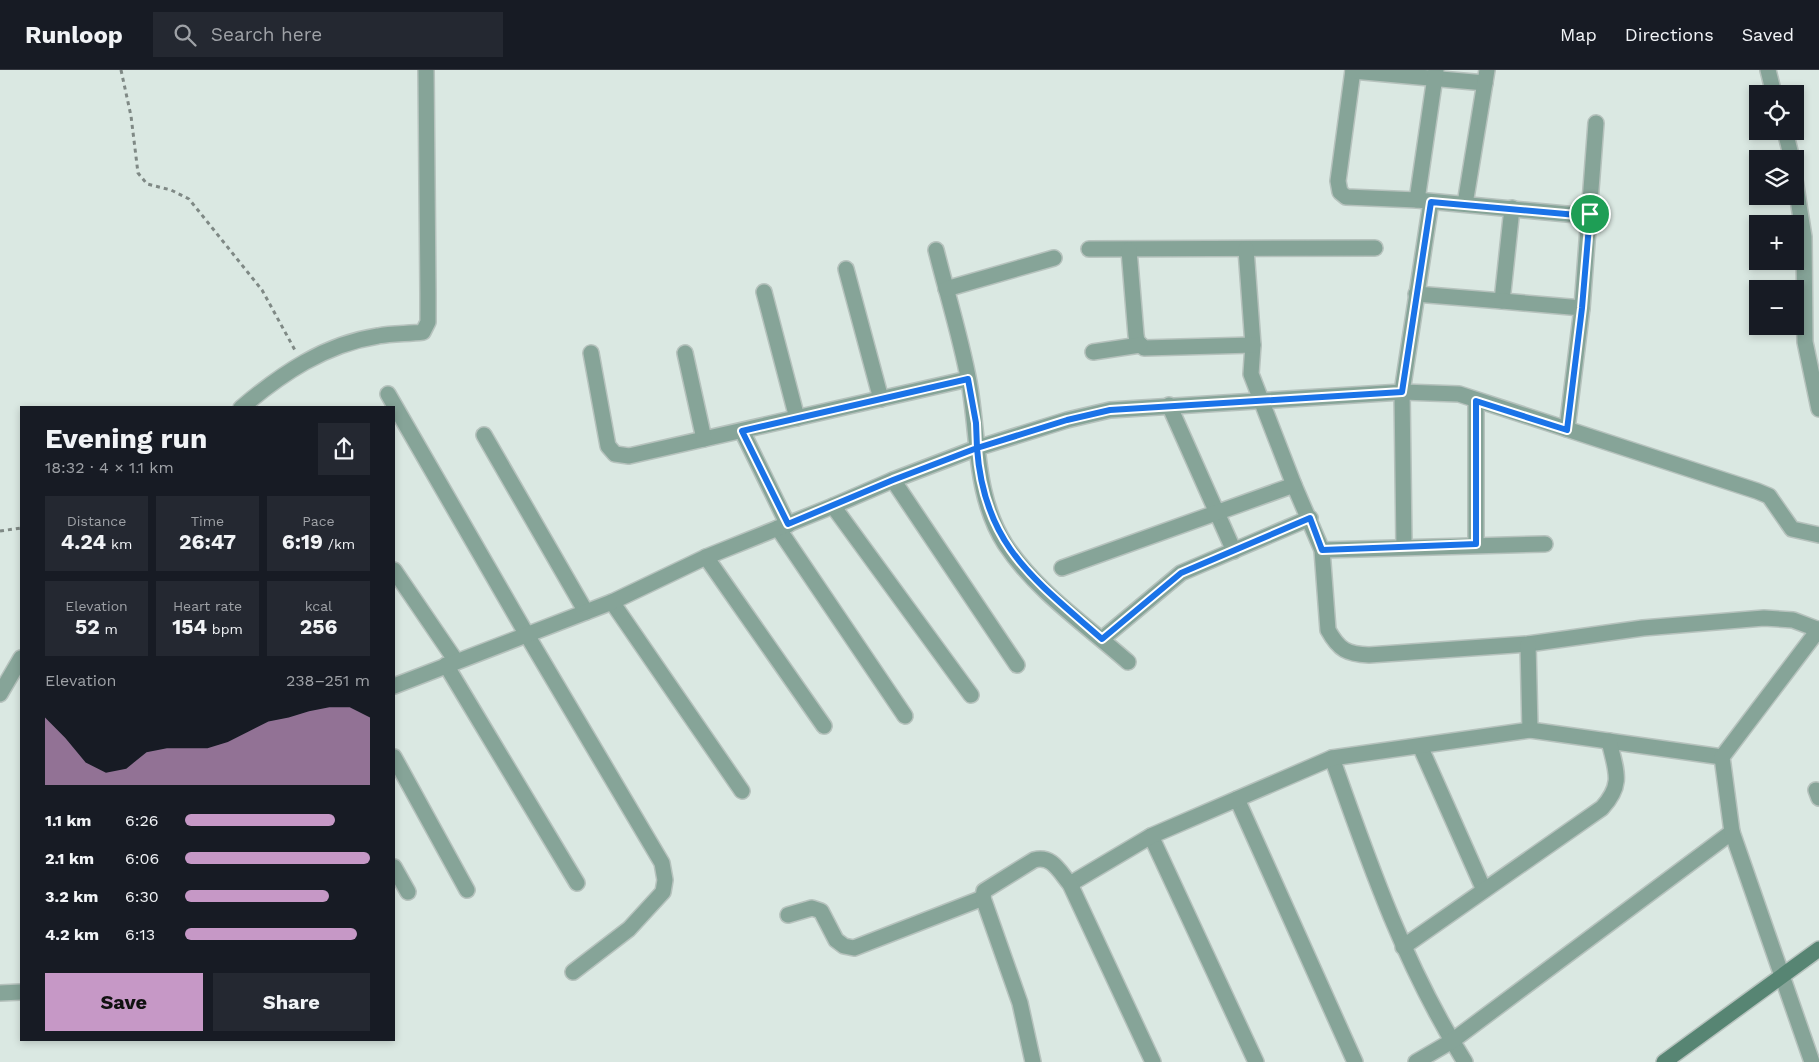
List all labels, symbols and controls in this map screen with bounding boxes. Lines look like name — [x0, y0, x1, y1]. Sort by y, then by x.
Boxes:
search box — [153, 12, 503, 57]
text: Runloop — [25, 21, 123, 49]
icon: search — [171, 21, 199, 49]
text: Search here — [211, 23, 322, 46]
text: Map — [1560, 24, 1597, 45]
text: Directions — [1625, 24, 1714, 45]
text: Saved — [1742, 24, 1794, 45]
map controls — [1749, 85, 1804, 335]
button: locate — [1749, 85, 1804, 140]
button: layers — [1749, 150, 1804, 205]
pin — [1569, 193, 1611, 235]
icon: arrive — [1576, 200, 1604, 228]
button: + — [1749, 215, 1804, 270]
button: − — [1749, 280, 1804, 335]
text: Evening run — [45, 422, 207, 455]
button: share — [318, 423, 370, 475]
text: 18:32 · 4 × 1.1 km — [45, 458, 174, 477]
text: Distance — [67, 513, 126, 529]
text: Time — [191, 513, 224, 529]
text: Pace — [302, 513, 335, 529]
text: 4.24 — [61, 529, 106, 554]
text: 26:47 — [179, 529, 236, 554]
text: 6:19 — [282, 529, 323, 554]
text: km — [106, 536, 132, 552]
text: /km — [323, 536, 355, 552]
text: Elevation — [65, 598, 128, 614]
text: Heart rate — [173, 598, 242, 614]
text: kcal — [305, 598, 332, 614]
text: 52 — [75, 614, 100, 639]
text: 154 — [172, 614, 207, 639]
text: 256 — [300, 614, 337, 639]
text: m — [100, 621, 118, 637]
text: bpm — [207, 621, 243, 637]
text: Elevation — [45, 671, 116, 690]
text: 238–251 m — [286, 671, 370, 690]
text: 1.1 km — [45, 811, 91, 830]
text: 6:26 — [125, 811, 159, 830]
text: 2.1 km — [45, 849, 94, 868]
text: 6:06 — [125, 849, 159, 868]
text: 3.2 km — [45, 887, 98, 906]
text: 6:30 — [125, 887, 159, 906]
text: 4.2 km — [45, 925, 99, 944]
text: 6:13 — [125, 925, 155, 944]
button: Save — [45, 973, 203, 1031]
button: Share — [213, 973, 370, 1031]

